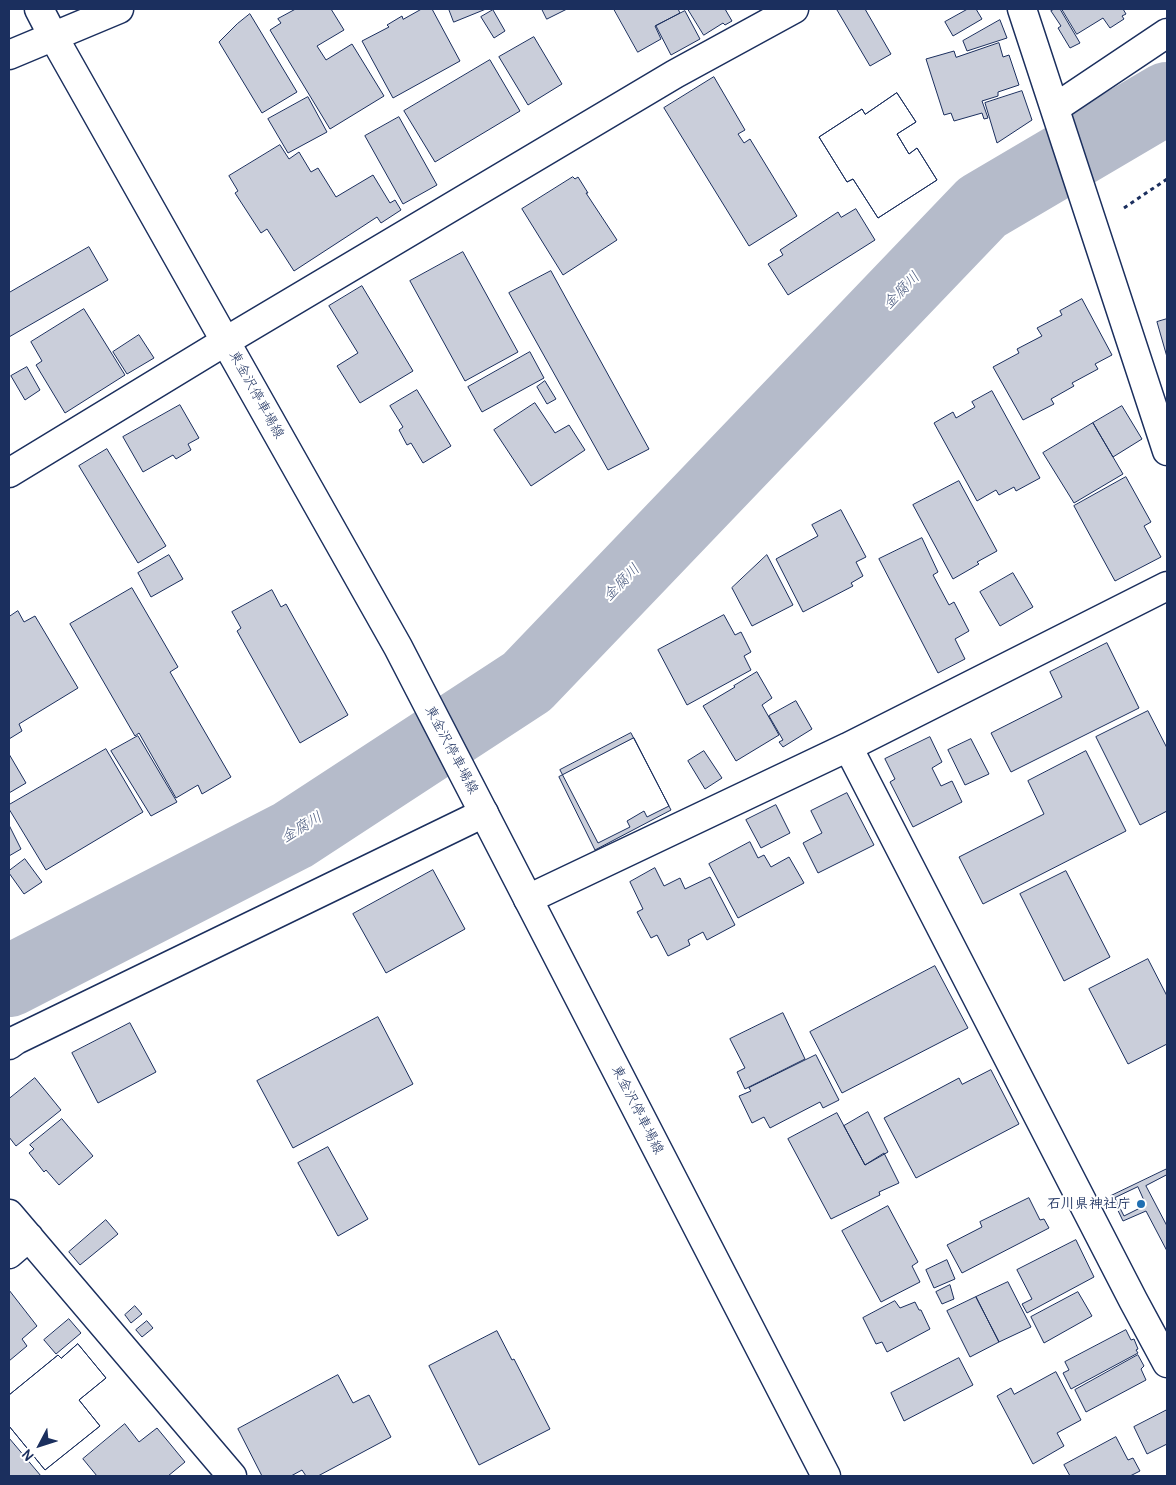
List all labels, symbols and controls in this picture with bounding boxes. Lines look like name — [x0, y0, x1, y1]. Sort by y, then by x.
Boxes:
water label: 金腐川 — [880, 269, 924, 313]
street label: 東金沢停車場線 — [225, 348, 287, 442]
water label: 金腐川 — [600, 561, 644, 605]
street label: 東金沢停車場線 — [421, 703, 481, 797]
water label: 金腐川 — [278, 809, 326, 847]
street label: 東金沢停車場線 — [607, 1063, 667, 1157]
place label: 石川県神社庁 — [1047, 1196, 1131, 1212]
marker: 石川県神社庁 — [1135, 1198, 1147, 1210]
north arrow — [15, 1420, 65, 1470]
text: N — [19, 1446, 38, 1464]

